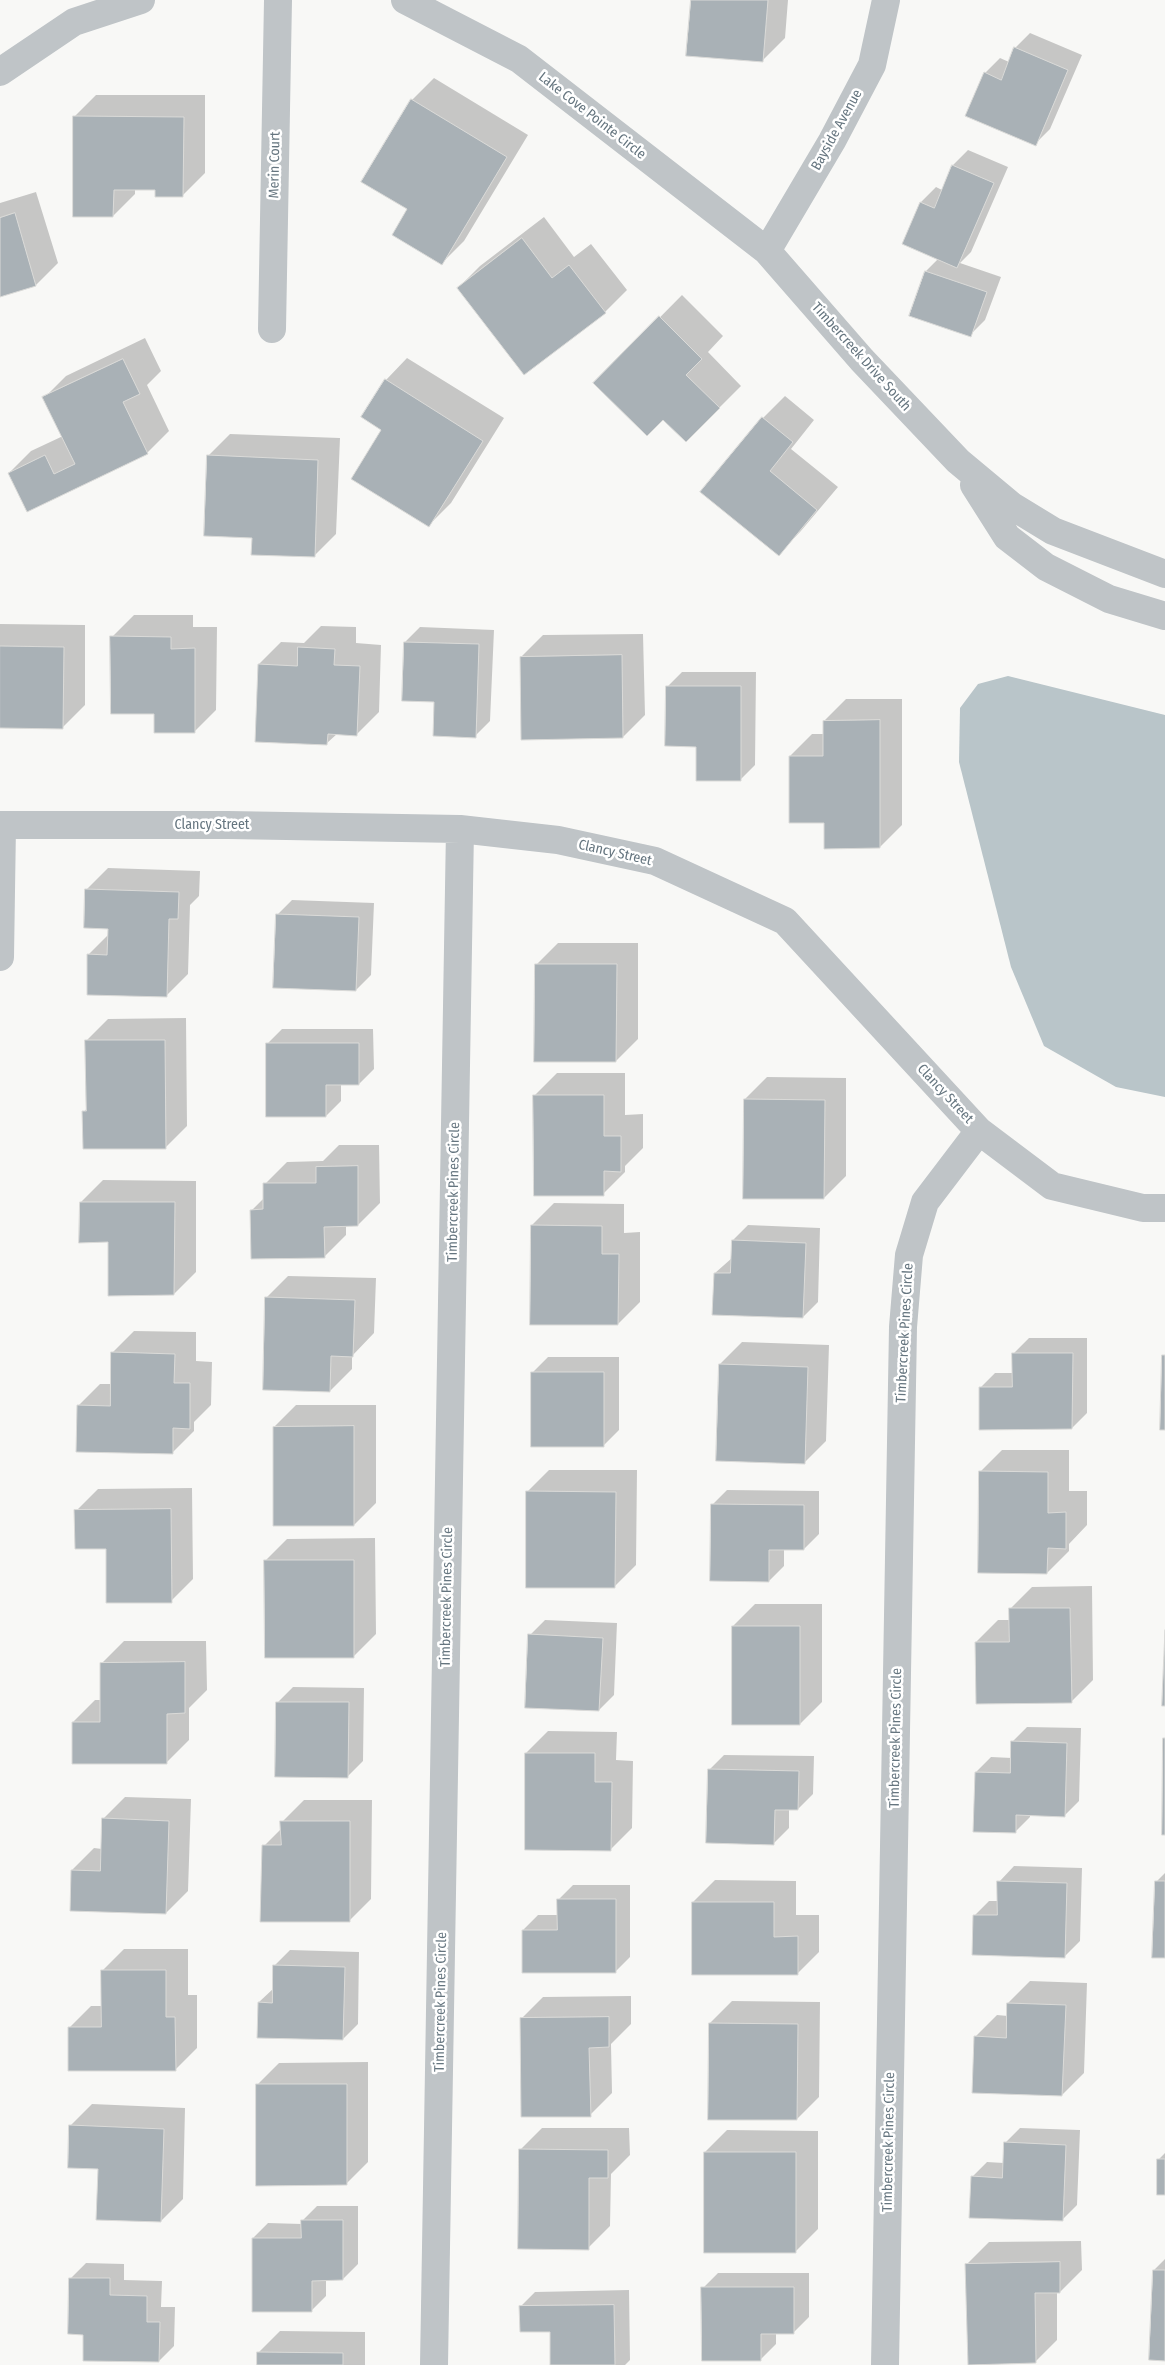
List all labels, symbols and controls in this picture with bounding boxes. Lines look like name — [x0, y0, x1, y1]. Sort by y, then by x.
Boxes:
street label: Lake Cove Pointe Circle — [535, 69, 649, 163]
street label: Bayside Avenue — [808, 87, 866, 173]
street label: Merin Court — [266, 131, 284, 199]
street label: Timbercreek Drive South — [808, 299, 914, 415]
street label: Clancy Street — [175, 817, 249, 833]
street label: Clancy Street — [577, 836, 653, 870]
street label: Clancy Street — [913, 1061, 977, 1127]
street label: Timbercreek Pines Circle — [444, 1122, 464, 1262]
street label: Timbercreek Pines Circle — [893, 1263, 917, 1403]
street label: Timbercreek Pines Circle — [437, 1527, 457, 1667]
street label: Timbercreek Pines Circle — [886, 1668, 906, 1808]
street label: Timbercreek Pines Circle — [431, 1932, 451, 2072]
street label: Timbercreek Pines Circle — [879, 2072, 899, 2212]

